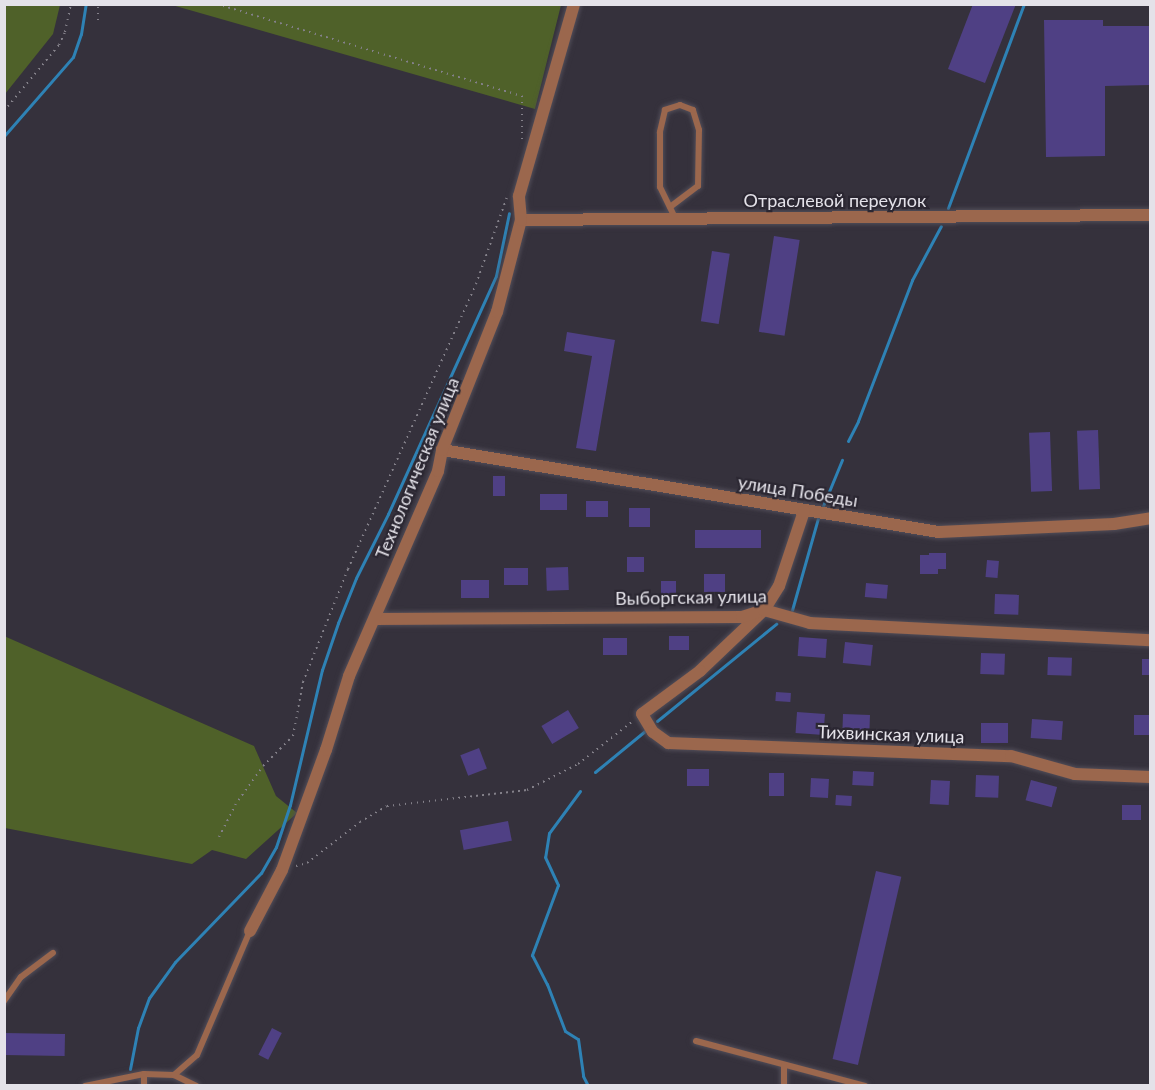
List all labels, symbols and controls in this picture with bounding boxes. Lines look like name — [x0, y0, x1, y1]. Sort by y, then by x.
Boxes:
street label: Отраслевой переулок — [744, 189, 926, 211]
street label: Технологическая улица — [371, 374, 463, 562]
street label: улица Победы — [737, 471, 859, 511]
street label: Выборгская улица — [615, 585, 767, 609]
street label: Тихвинская улица — [817, 721, 965, 747]

